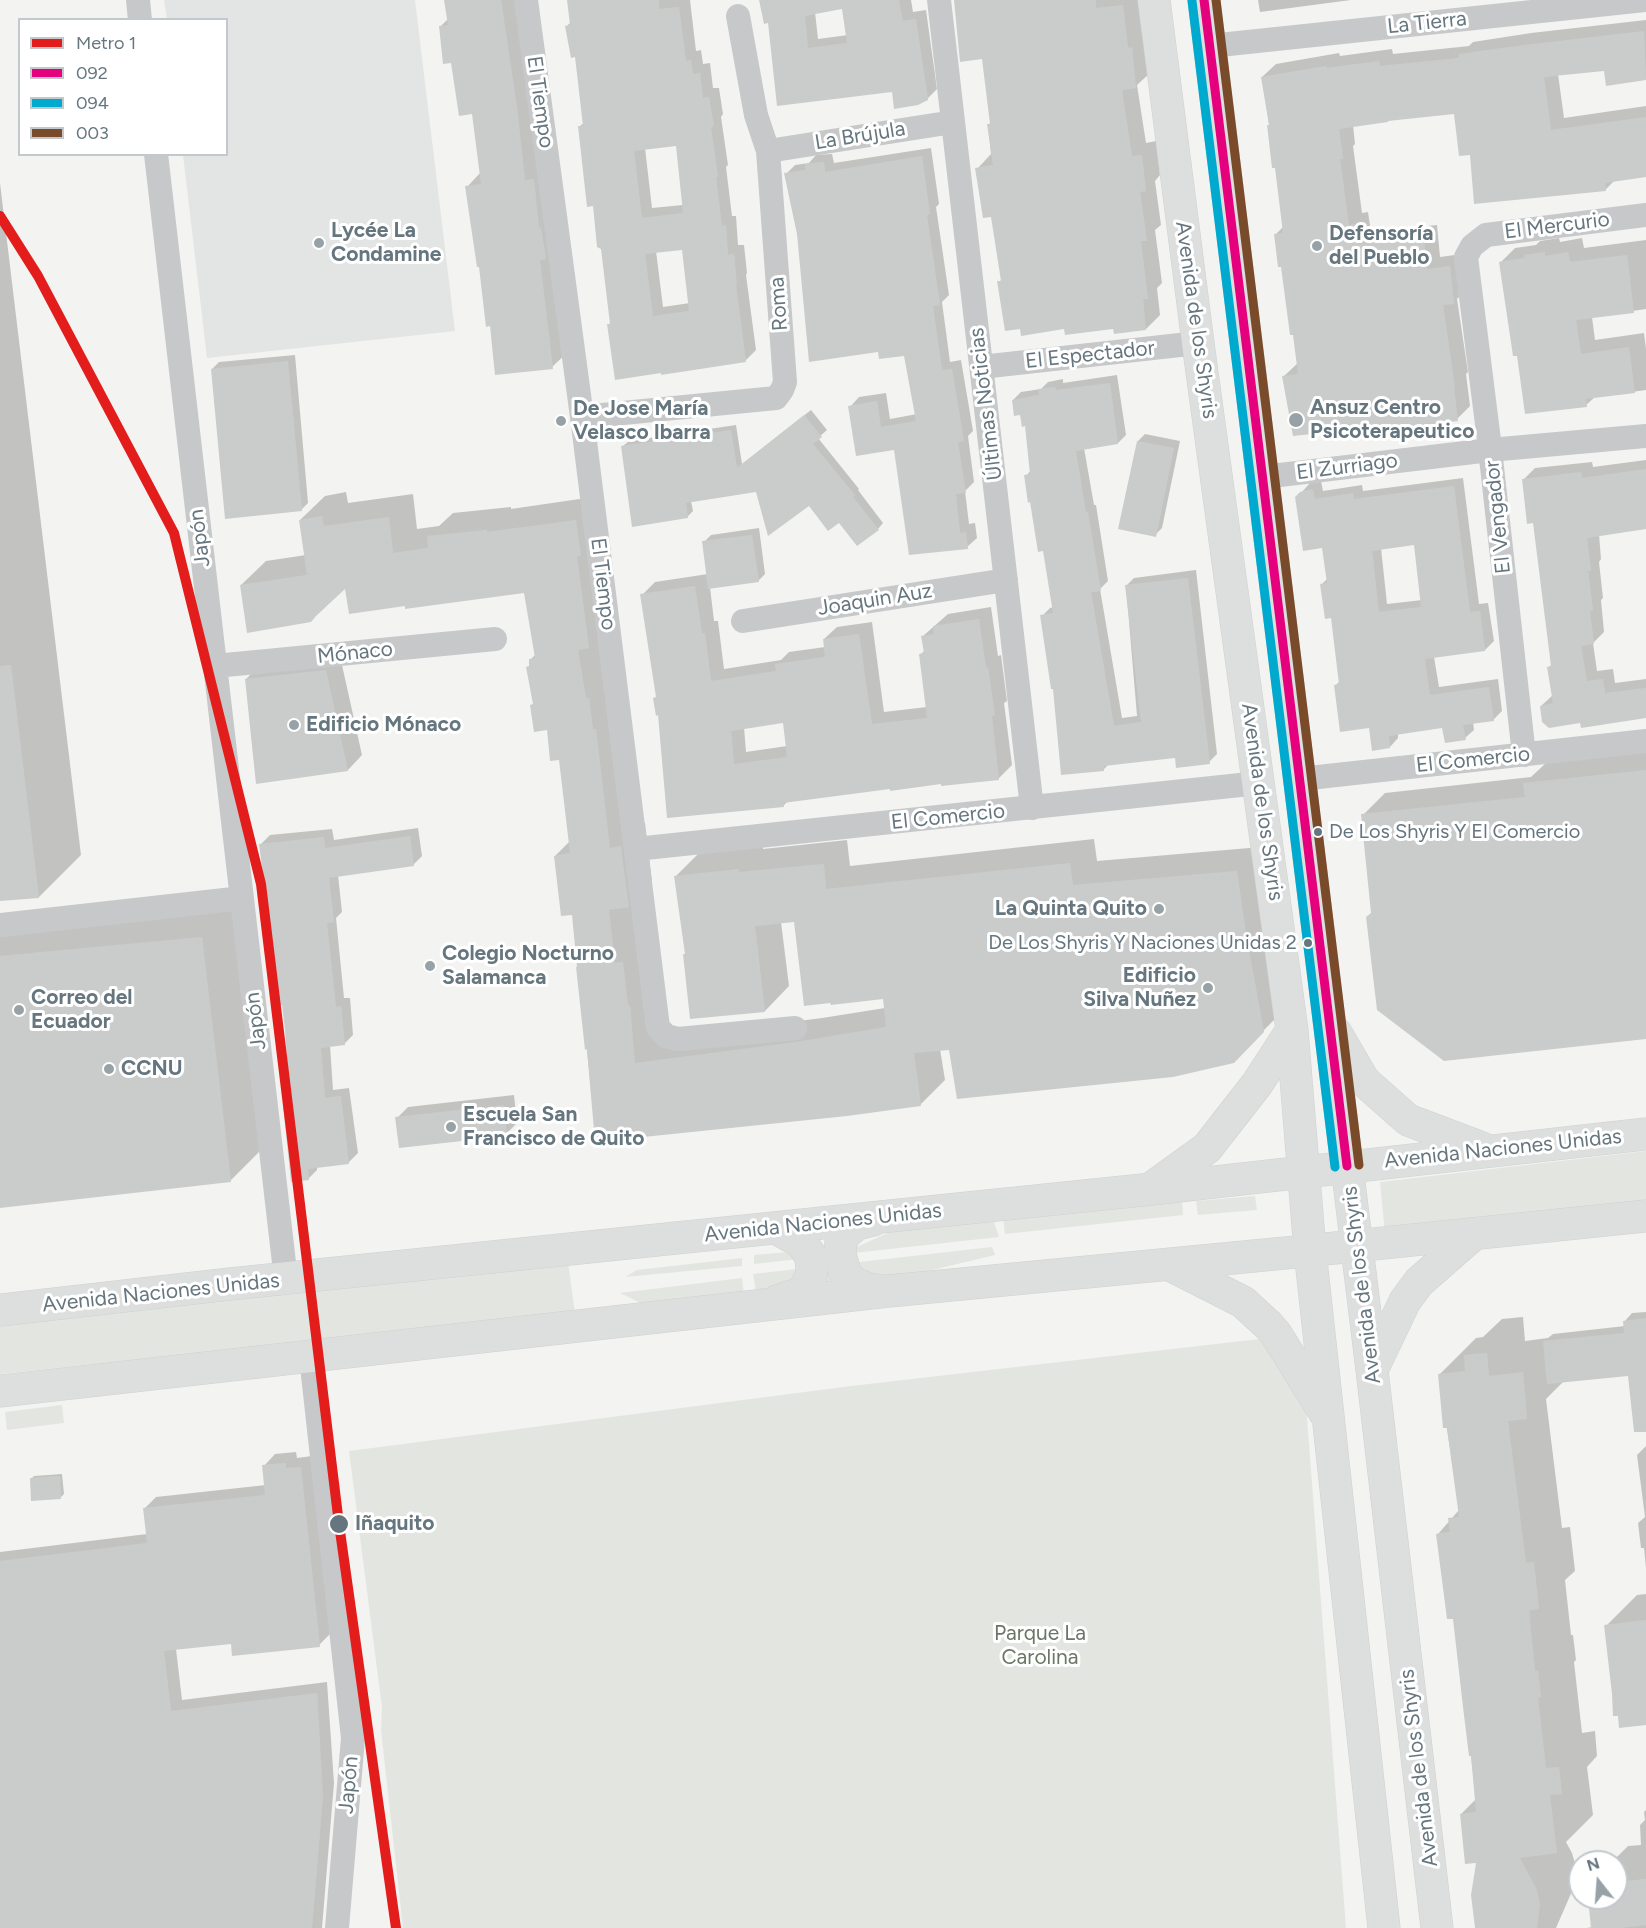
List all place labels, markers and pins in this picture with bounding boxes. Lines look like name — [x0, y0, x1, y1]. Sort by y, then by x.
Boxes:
place label: Lycée La Condamine — [331, 218, 441, 268]
place label: Defensoría del Pueblo — [1329, 221, 1434, 271]
marker: Lycée La Condamine — [312, 236, 326, 250]
marker: Defensoría del Pueblo — [1310, 239, 1324, 253]
place label: Ansuz Centro Psicoterapeutico — [1310, 395, 1474, 445]
place label: De Jose María Velasco Ibarra — [573, 396, 711, 446]
marker: Ansuz Centro Psicoterapeutico — [1287, 411, 1305, 429]
marker: De Jose María Velasco Ibarra — [554, 414, 568, 428]
place label: Edificio Mónaco — [306, 712, 461, 738]
marker: Edificio Mónaco — [287, 718, 301, 732]
place label: De Los Shyris Y El Comercio — [1329, 820, 1580, 844]
marker: De Los Shyris Y El Comercio — [1312, 826, 1324, 838]
place label: La Quinta Quito — [995, 896, 1147, 922]
marker: La Quinta Quito — [1152, 902, 1166, 916]
place label: De Los Shyris Y Naciones Unidas 2 — [988, 931, 1297, 955]
marker: De Los Shyris Y Naciones Unidas 2 — [1302, 937, 1314, 949]
place label: Colegio Nocturno Salamanca — [442, 941, 614, 991]
marker: Colegio Nocturno Salamanca — [423, 959, 437, 973]
place label: Edificio Silva Nuñez — [1083, 963, 1196, 1013]
marker: Edificio Silva Nuñez — [1201, 981, 1215, 995]
place label: Correo del Ecuador — [31, 985, 132, 1035]
marker: Correo del Ecuador — [12, 1003, 26, 1017]
place label: CCNU — [121, 1056, 182, 1082]
marker: CCNU — [102, 1062, 116, 1076]
place label: Escuela San Francisco de Quito — [463, 1102, 645, 1152]
marker: Escuela San Francisco de Quito — [444, 1120, 458, 1134]
place label: Iñaquito — [355, 1511, 435, 1537]
marker: Iñaquito — [328, 1513, 350, 1535]

